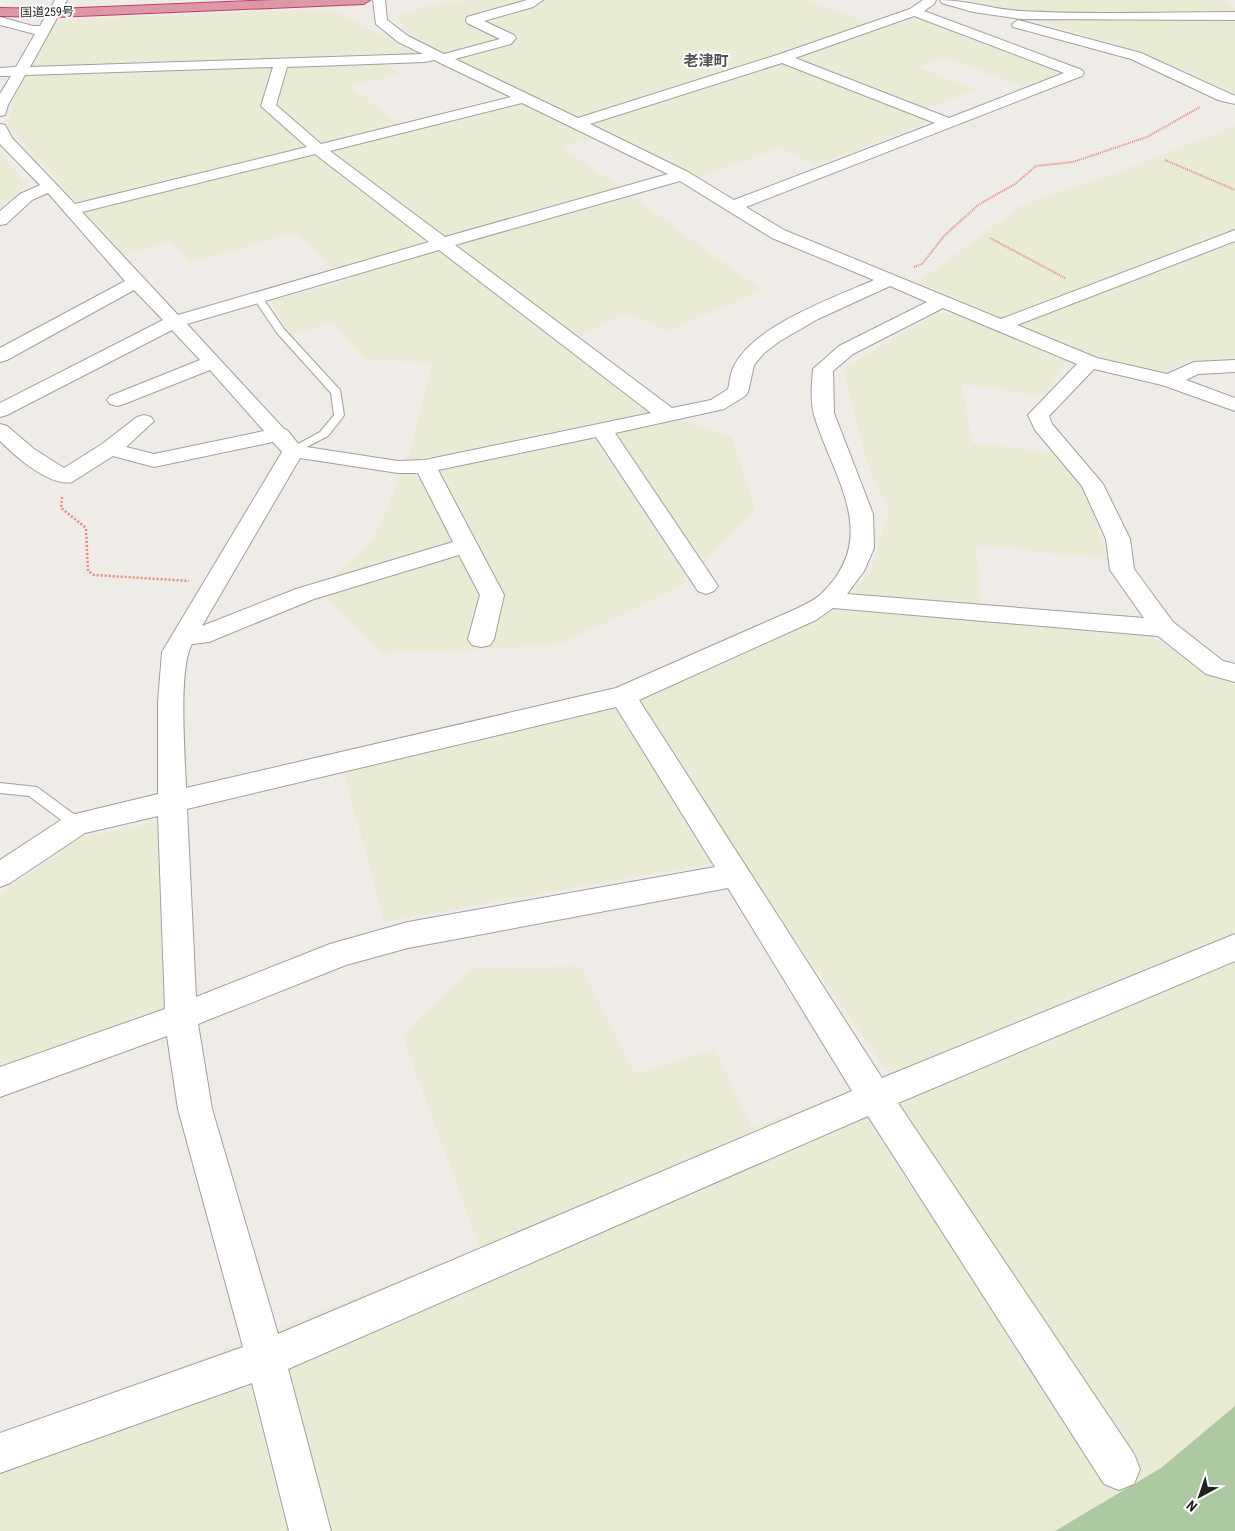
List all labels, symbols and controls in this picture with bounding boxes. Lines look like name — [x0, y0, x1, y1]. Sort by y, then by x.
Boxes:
street label: 国道259号 — [20, 5, 74, 19]
district label: 老津町 — [683, 52, 729, 70]
north arrow — [1175, 1471, 1225, 1521]
text: N — [1183, 1497, 1200, 1515]

